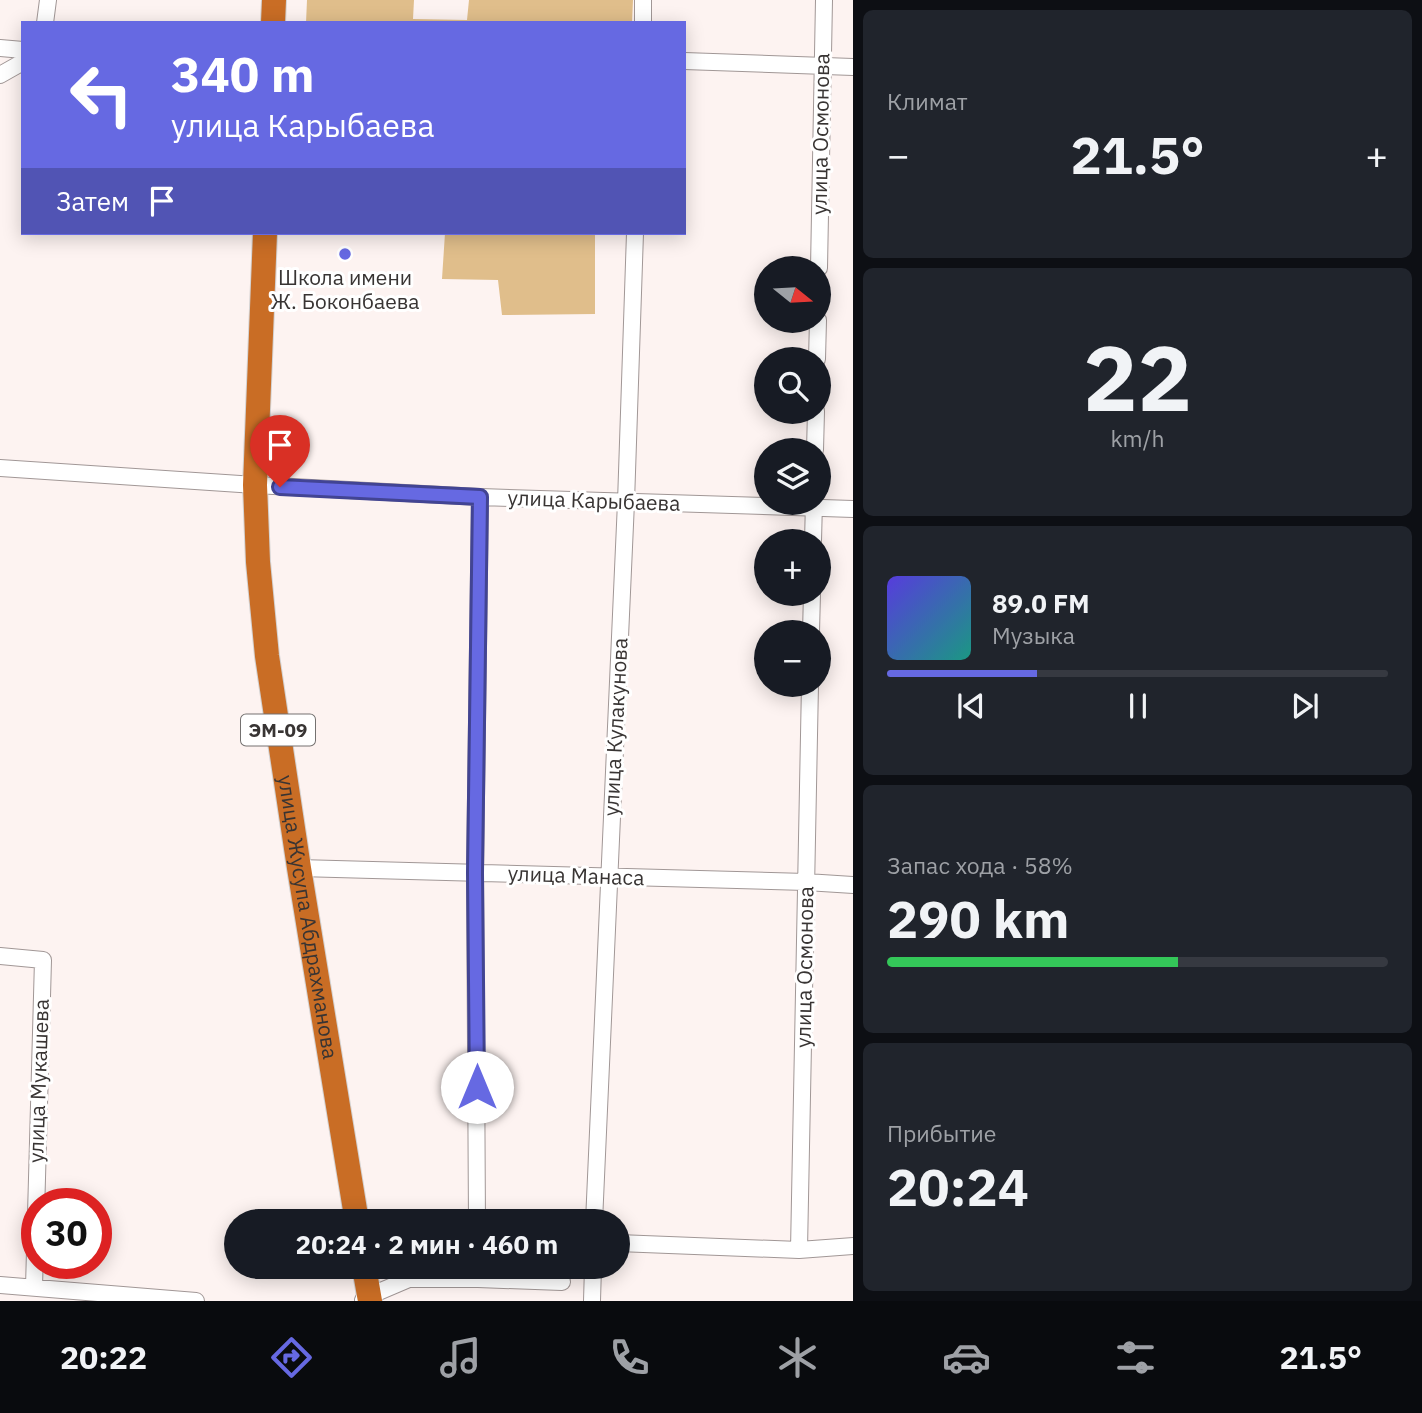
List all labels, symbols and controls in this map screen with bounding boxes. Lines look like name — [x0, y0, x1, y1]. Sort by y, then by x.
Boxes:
text: 340 m — [171, 42, 315, 105]
icon: left — [56, 49, 147, 140]
street label: улица Осмонова — [805, 53, 835, 215]
text: Климат — [887, 86, 968, 116]
text: улица Карыбаева — [171, 104, 435, 146]
text: 21.5° — [1070, 121, 1205, 188]
text: − — [887, 130, 910, 179]
text: + — [1365, 130, 1388, 179]
icon: arrive — [143, 182, 181, 220]
text: Затем — [56, 184, 129, 218]
marker: Школа имени Ж. Боконбаева — [337, 246, 353, 262]
north arrow — [754, 256, 831, 332]
map controls — [754, 256, 831, 697]
place label: Школа имени Ж. Боконбаева — [270, 263, 420, 315]
text: 22 — [1083, 318, 1192, 436]
button: search — [754, 347, 831, 424]
pin — [250, 415, 310, 487]
text: km/h — [1110, 423, 1165, 453]
icon: arrive — [261, 426, 299, 464]
button: layers — [754, 438, 831, 515]
street label: улица Карыбаева — [507, 483, 681, 517]
button: + — [754, 529, 831, 606]
text: 89.0 FM — [992, 586, 1090, 620]
button: − — [754, 620, 831, 697]
text: Музыка — [992, 620, 1075, 650]
street label: улица Кулакунова — [596, 637, 634, 817]
icon: previous — [952, 687, 990, 725]
icon: pause — [1119, 687, 1157, 725]
icon: next — [1286, 687, 1324, 725]
road number: ЭМ-09 — [241, 715, 315, 746]
street label: улица Жусупа Абдрахманова — [272, 773, 345, 1061]
text: Запас хода · 58% — [887, 850, 1073, 880]
street label: улица Манаса — [507, 859, 645, 891]
text: 290 km — [887, 885, 1069, 952]
street label: улица Осмонова — [789, 886, 819, 1048]
street label: улица Мукашева — [21, 998, 55, 1164]
position arrow — [440, 1050, 514, 1124]
text: Прибытие — [887, 1118, 996, 1148]
text: 20:24 — [887, 1153, 1029, 1220]
speed limit sign: 30 — [21, 1188, 112, 1279]
text: 20:24 · 2 мин · 460 m — [296, 1227, 558, 1261]
icon: directions — [267, 1333, 316, 1382]
icon: music — [436, 1333, 485, 1382]
icon: phone — [605, 1333, 654, 1382]
icon: climate — [773, 1333, 822, 1382]
icon: car — [942, 1333, 991, 1382]
icon: filters — [1111, 1333, 1160, 1382]
text: 20:22 — [60, 1336, 147, 1378]
text: 21.5° — [1280, 1336, 1362, 1378]

